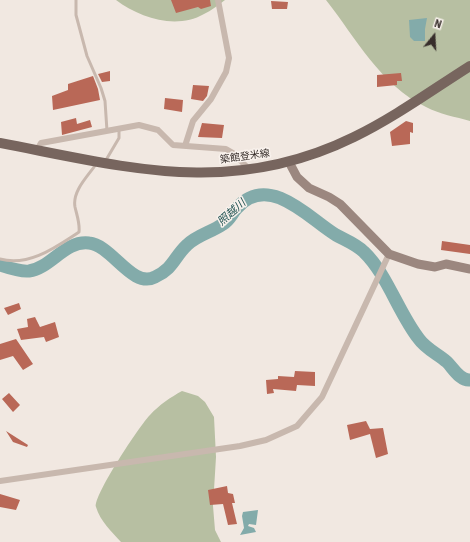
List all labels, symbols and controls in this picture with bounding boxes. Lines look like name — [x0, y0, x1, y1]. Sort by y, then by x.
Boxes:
north arrow — [414, 16, 454, 56]
text: N — [433, 17, 443, 31]
street label: 築館登米線 — [219, 148, 271, 166]
water label: 照越川 — [215, 197, 249, 229]

